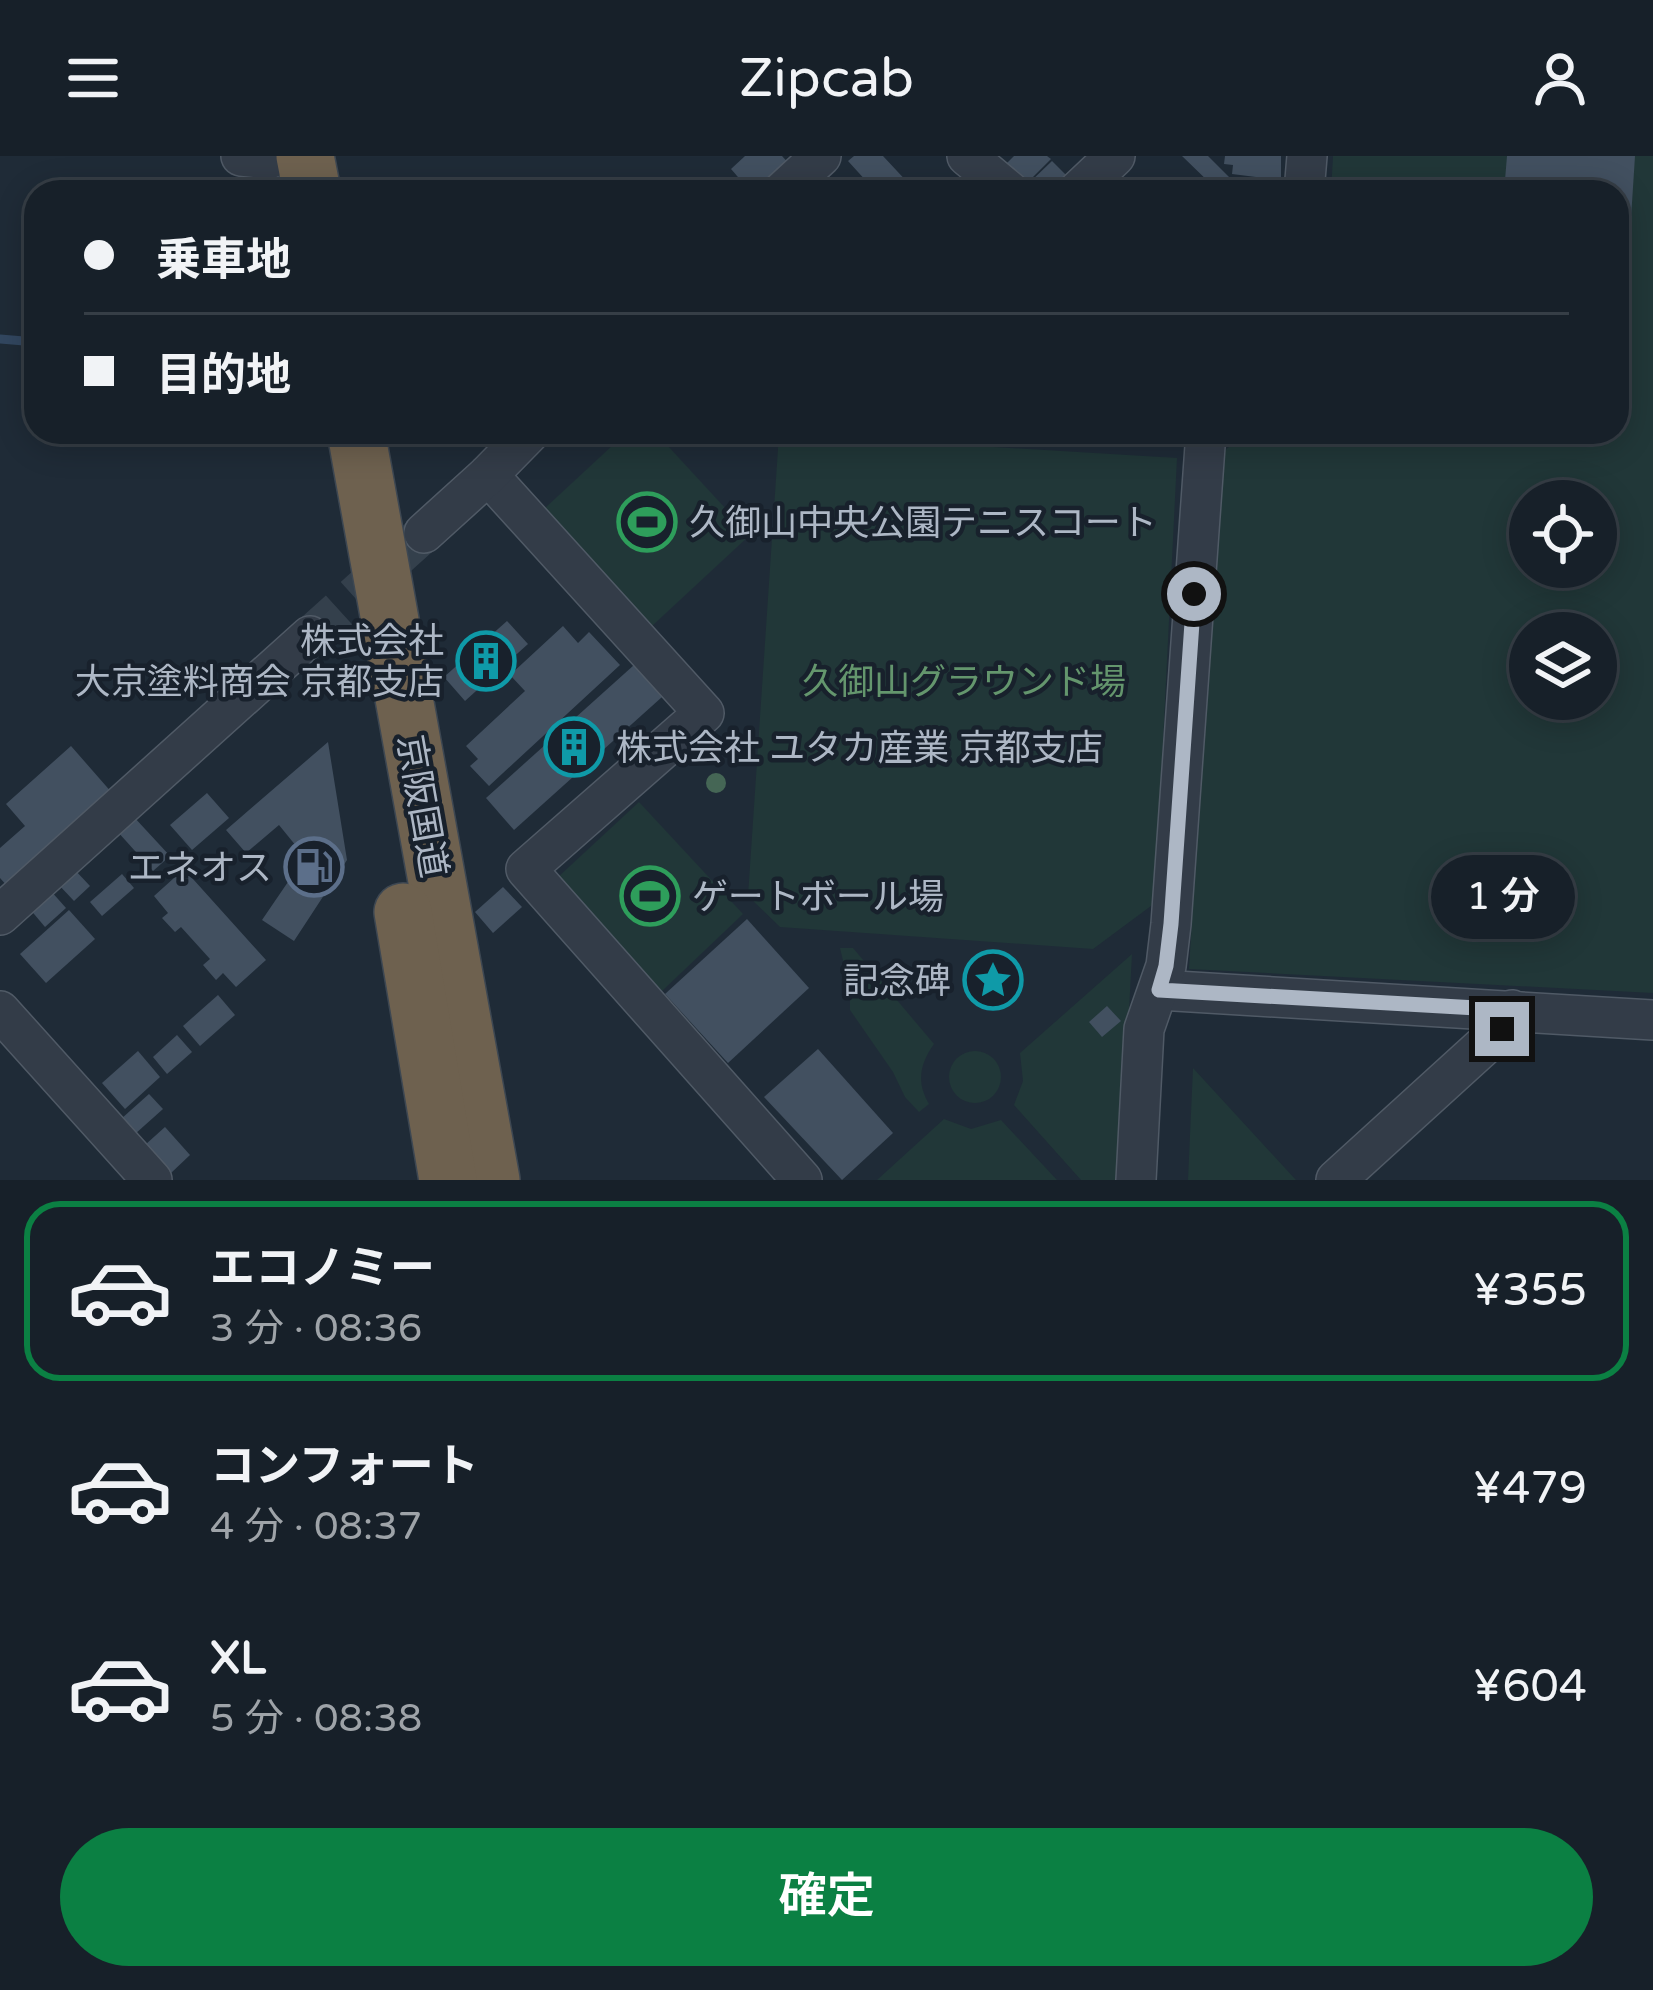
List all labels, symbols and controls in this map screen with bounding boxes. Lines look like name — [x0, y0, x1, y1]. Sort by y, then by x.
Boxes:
icon: menu — [60, 45, 126, 111]
icon: person — [1527, 45, 1593, 111]
text: Zipcab — [739, 46, 914, 111]
text: 乗車地 — [156, 234, 291, 288]
text: 目的地 — [156, 349, 291, 403]
map controls — [1509, 480, 1617, 720]
button: locate — [1509, 480, 1617, 588]
sports icon: 久御山中央公園テニスコート — [616, 491, 678, 553]
place label: 久御山中央公園テニスコート — [689, 502, 1157, 545]
route start — [1167, 567, 1221, 621]
button: layers — [1509, 612, 1617, 720]
place label: 株式会社 大京塗料商会 京都支店 — [75, 620, 444, 704]
building icon: 株式会社 大京塗料商会 京都支店 — [455, 630, 517, 692]
park label: 久御山グラウンド場 — [802, 661, 1126, 704]
building icon: 株式会社 ユタカ産業 京都支店 — [543, 716, 605, 778]
place label: 株式会社 ユタカ産業 京都支店 — [616, 727, 1103, 770]
street label: 京阪国道 — [388, 732, 455, 881]
fuel station icon: エネオス — [283, 836, 345, 898]
place label: エネオス — [128, 847, 272, 890]
callout: 1 分 — [1430, 855, 1574, 939]
sports icon: ゲートボール場 — [619, 865, 681, 927]
text: 1 分 — [1466, 873, 1540, 920]
place label: ゲートボール場 — [692, 876, 944, 919]
place icon: 記念碑 — [962, 949, 1024, 1011]
place label: 記念碑 — [843, 960, 951, 1003]
route end — [1475, 1002, 1529, 1056]
icon: car — [66, 1237, 174, 1345]
text: エコノミー — [210, 1242, 435, 1296]
text: ¥355 — [1473, 1264, 1587, 1318]
text: 3 分 · 08:36 — [210, 1305, 422, 1352]
icon: car — [66, 1435, 174, 1543]
text: コンフォート — [210, 1440, 479, 1494]
text: ¥479 — [1473, 1462, 1587, 1516]
text: 4 分 · 08:37 — [210, 1503, 422, 1550]
text: XL — [210, 1632, 266, 1686]
icon: car — [66, 1633, 174, 1741]
text: ¥604 — [1473, 1660, 1587, 1714]
text: 5 分 · 08:38 — [210, 1695, 422, 1742]
button: 確定 — [60, 1828, 1593, 1966]

